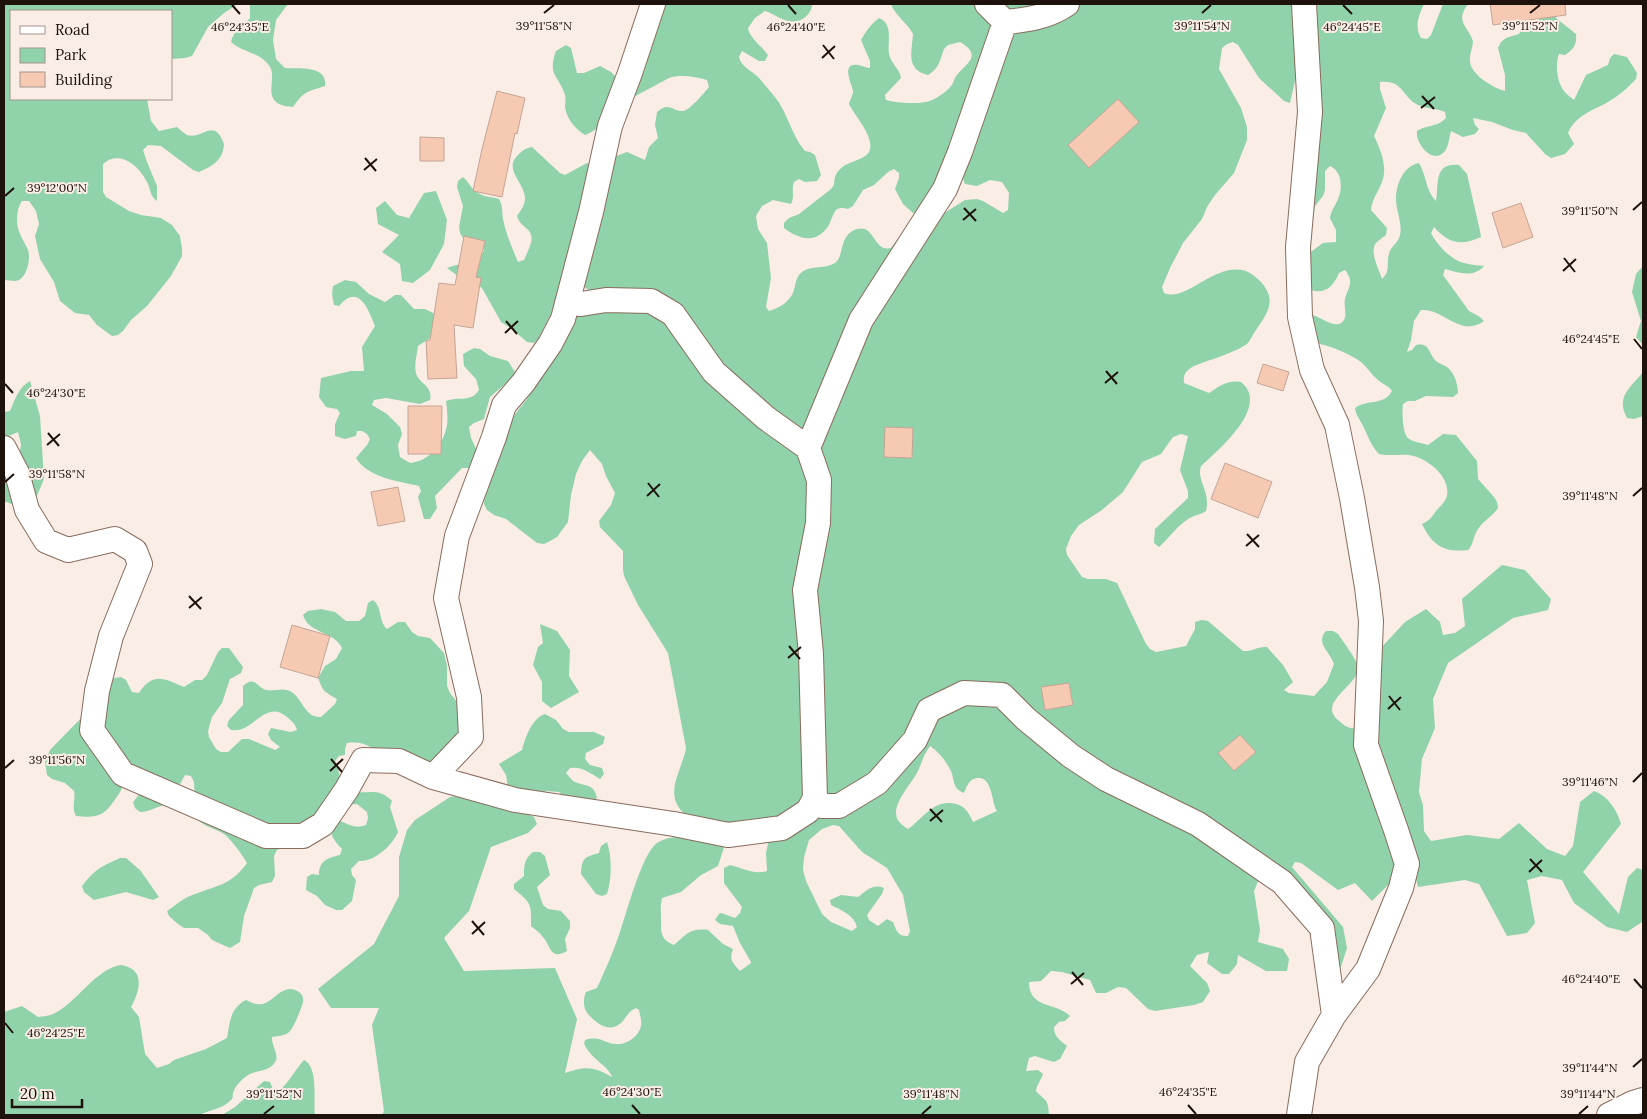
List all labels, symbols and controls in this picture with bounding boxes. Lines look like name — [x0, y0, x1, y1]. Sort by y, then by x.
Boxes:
legend — [10, 10, 172, 100]
text: 39°11'58"N — [516, 18, 572, 33]
text: 39°11'54"N — [1174, 18, 1230, 33]
text: 39°11'52"N — [1502, 18, 1558, 33]
text: 46°24'35"E — [211, 19, 269, 34]
text: 46°24'40"E — [767, 19, 825, 34]
text: 46°24'45"E — [1323, 19, 1381, 34]
text: Road — [55, 20, 90, 39]
text: Park — [55, 45, 86, 64]
text: Building — [55, 70, 113, 89]
text: 39°12'00"N — [27, 180, 87, 195]
text: 39°11'50"N — [1561, 203, 1619, 218]
text: 46°24'45"E — [1562, 331, 1620, 346]
text: 46°24'30"E — [26, 385, 86, 400]
text: 39°11'58"N — [29, 466, 85, 481]
text: 39°11'48"N — [1562, 488, 1618, 503]
text: 39°11'56"N — [29, 752, 85, 767]
text: 39°11'46"N — [1562, 774, 1618, 789]
text: 46°24'40"E — [1562, 971, 1620, 986]
text: 46°24'25"E — [27, 1025, 85, 1040]
text: 39°11'44"N — [1562, 1060, 1618, 1075]
scale bar — [12, 1076, 82, 1108]
text: 20 m — [20, 1084, 55, 1103]
text: 46°24'30"E — [602, 1084, 662, 1099]
text: 46°24'35"E — [1159, 1084, 1217, 1099]
text: 39°11'52"N — [246, 1086, 302, 1101]
text: 39°11'48"N — [903, 1086, 959, 1101]
text: 39°11'44"N — [1560, 1086, 1616, 1101]

